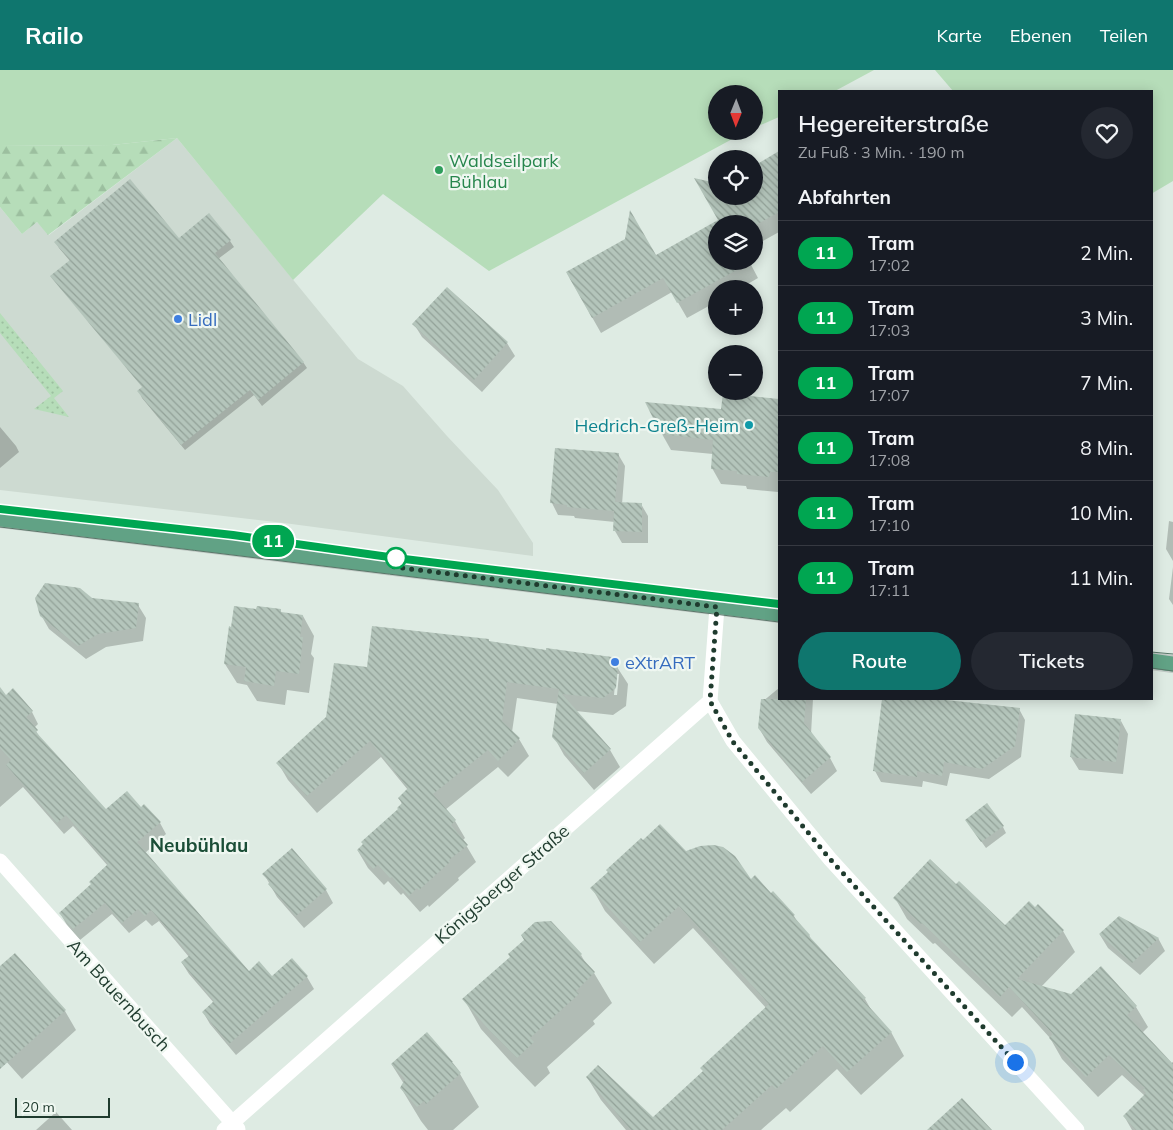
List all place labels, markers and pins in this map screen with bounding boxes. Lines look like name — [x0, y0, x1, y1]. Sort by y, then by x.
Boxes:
place label: Waldseilpark Bühlau — [449, 149, 559, 193]
marker: Waldseilpark Bühlau — [433, 164, 445, 176]
place label: Lidl — [188, 308, 217, 331]
marker: Lidl — [172, 313, 184, 325]
place label: Hedrich-Greß-Heim — [574, 414, 739, 437]
marker: Hedrich-Greß-Heim — [743, 419, 755, 431]
unlabelled marker — [385, 547, 407, 569]
place label: eXtrART — [625, 651, 695, 674]
marker: eXtrART — [609, 656, 621, 668]

